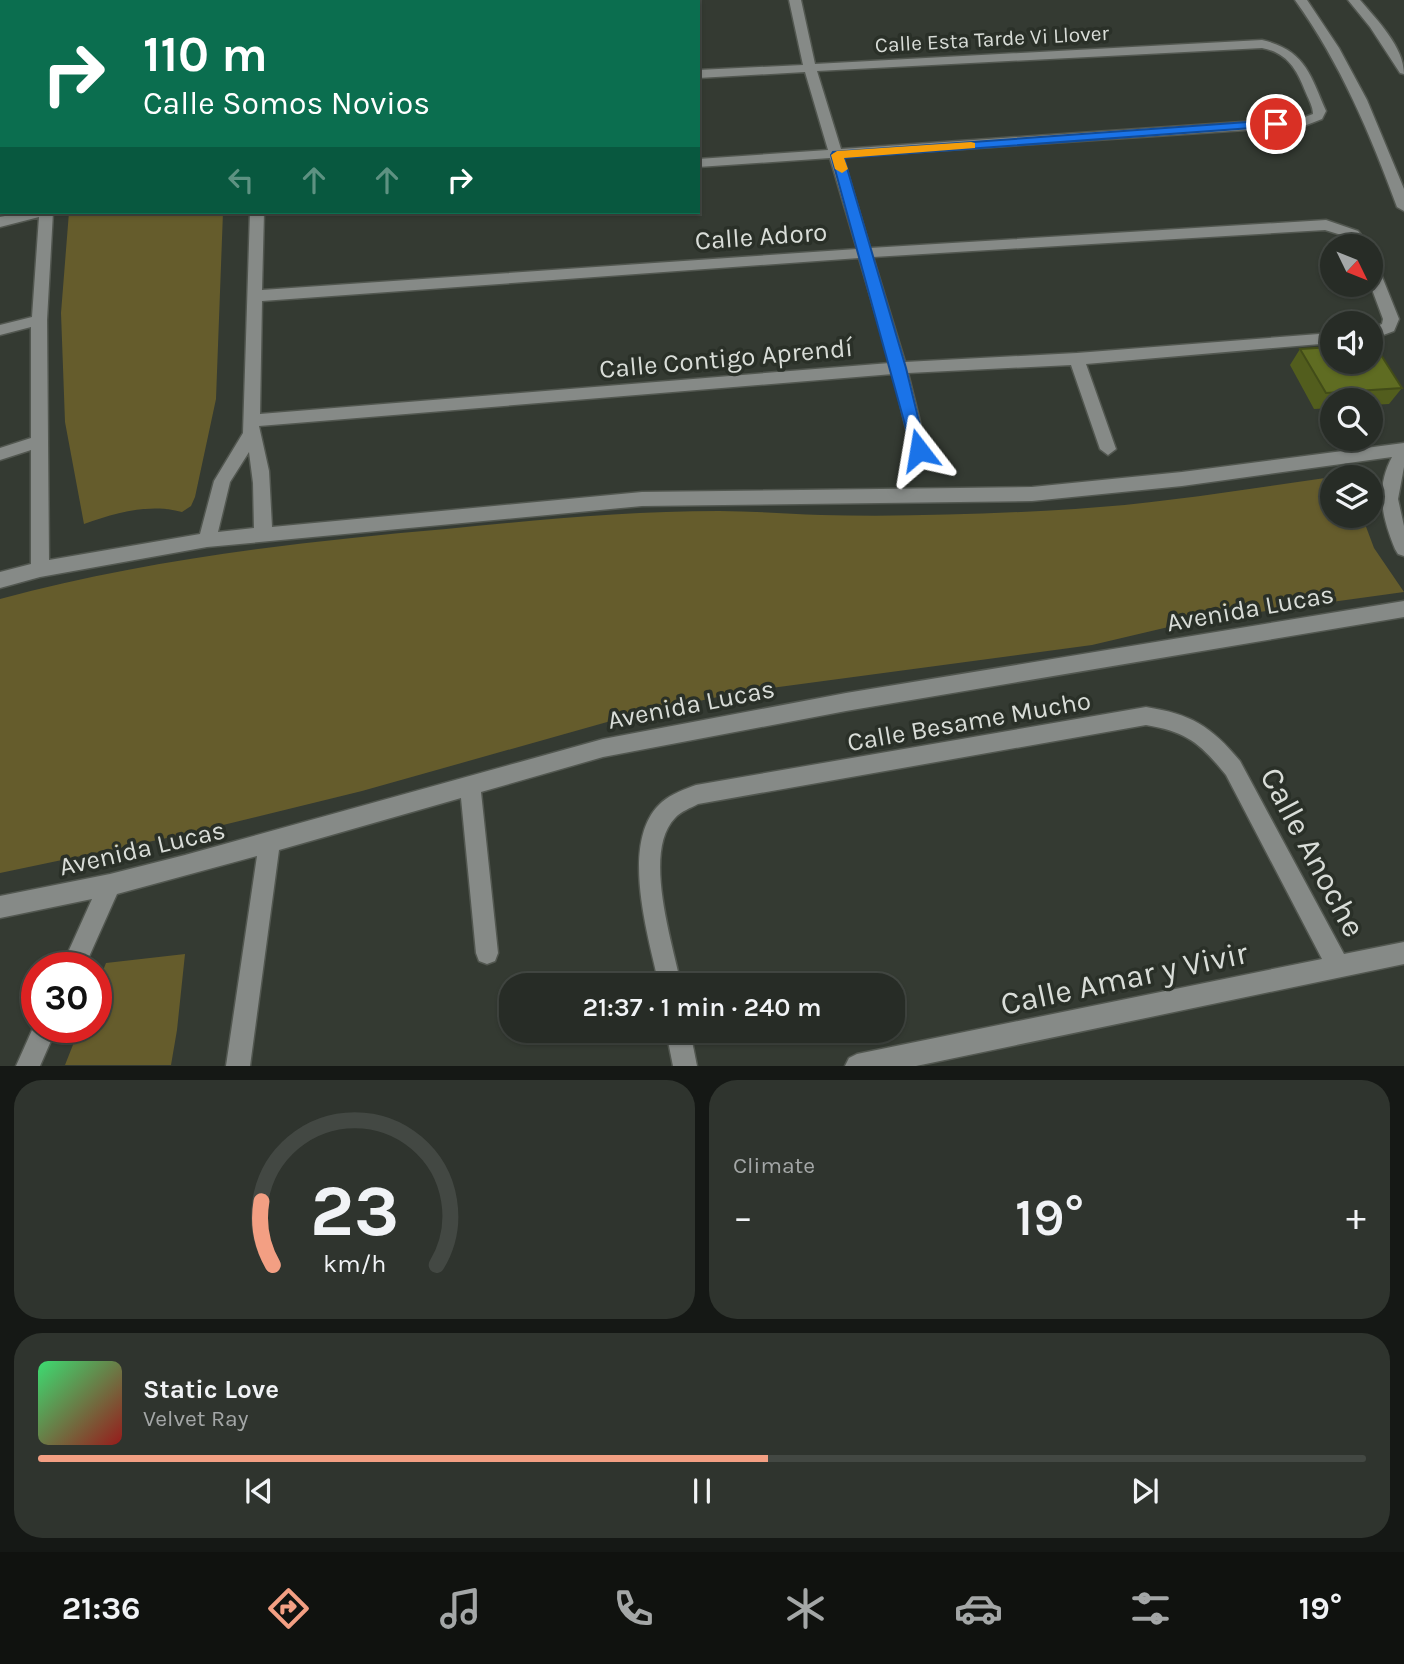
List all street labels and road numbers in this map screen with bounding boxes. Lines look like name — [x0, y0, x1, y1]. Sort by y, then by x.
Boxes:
street label: Calle Esta Tarde Vi Llover — [874, 21, 1110, 57]
street label: Calle Adoro — [694, 216, 828, 257]
street label: Calle Contigo Aprendí — [598, 332, 854, 385]
street label: Avenida Lucas — [1164, 579, 1336, 638]
street label: Avenida Lucas — [605, 673, 777, 736]
street label: Calle Besame Mucho — [845, 685, 1093, 758]
street label: Calle Anoche — [1252, 761, 1373, 943]
street label: Avenida Lucas — [56, 814, 228, 883]
street label: Calle Amar y Vivir — [997, 934, 1251, 1023]

